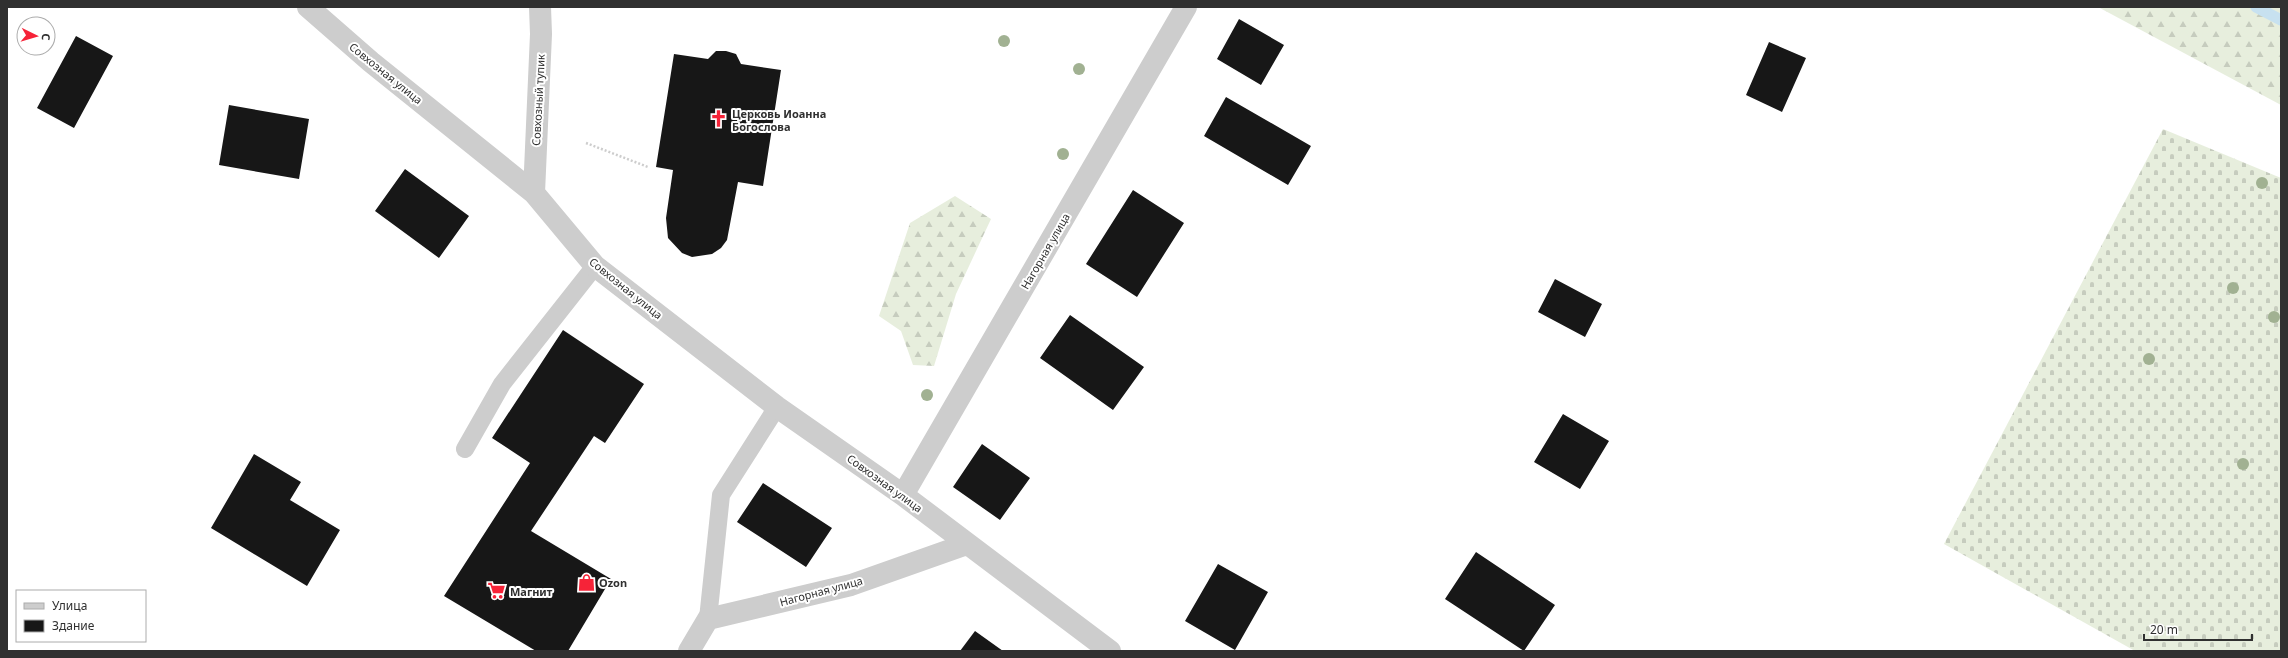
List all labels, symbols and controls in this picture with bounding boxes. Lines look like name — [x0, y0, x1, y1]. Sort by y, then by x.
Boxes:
north arrow — [16, 16, 56, 56]
text: С — [39, 33, 54, 41]
street label: Совхозная улица — [346, 39, 426, 107]
street label: Совхозный тупик — [528, 54, 548, 146]
place label: Церковь Иоанна Богослова — [732, 106, 826, 134]
church icon: Церковь Иоанна Богослова — [709, 109, 729, 129]
street label: Нагорная улица — [1017, 210, 1073, 292]
street label: Совхозная улица — [586, 254, 666, 322]
street label: Совхозная улица — [844, 450, 926, 516]
shop icon: Ozon — [576, 572, 596, 592]
street label: Нагорная улица — [778, 573, 864, 609]
place label: Ozon — [599, 575, 627, 590]
supermarket icon: Магнит — [487, 581, 507, 601]
place label: Магнит — [510, 584, 553, 599]
legend — [16, 590, 146, 642]
text: Улица — [52, 597, 87, 614]
scale bar — [2144, 616, 2252, 642]
text: Здание — [52, 617, 95, 634]
text: 20 m — [2150, 621, 2178, 638]

